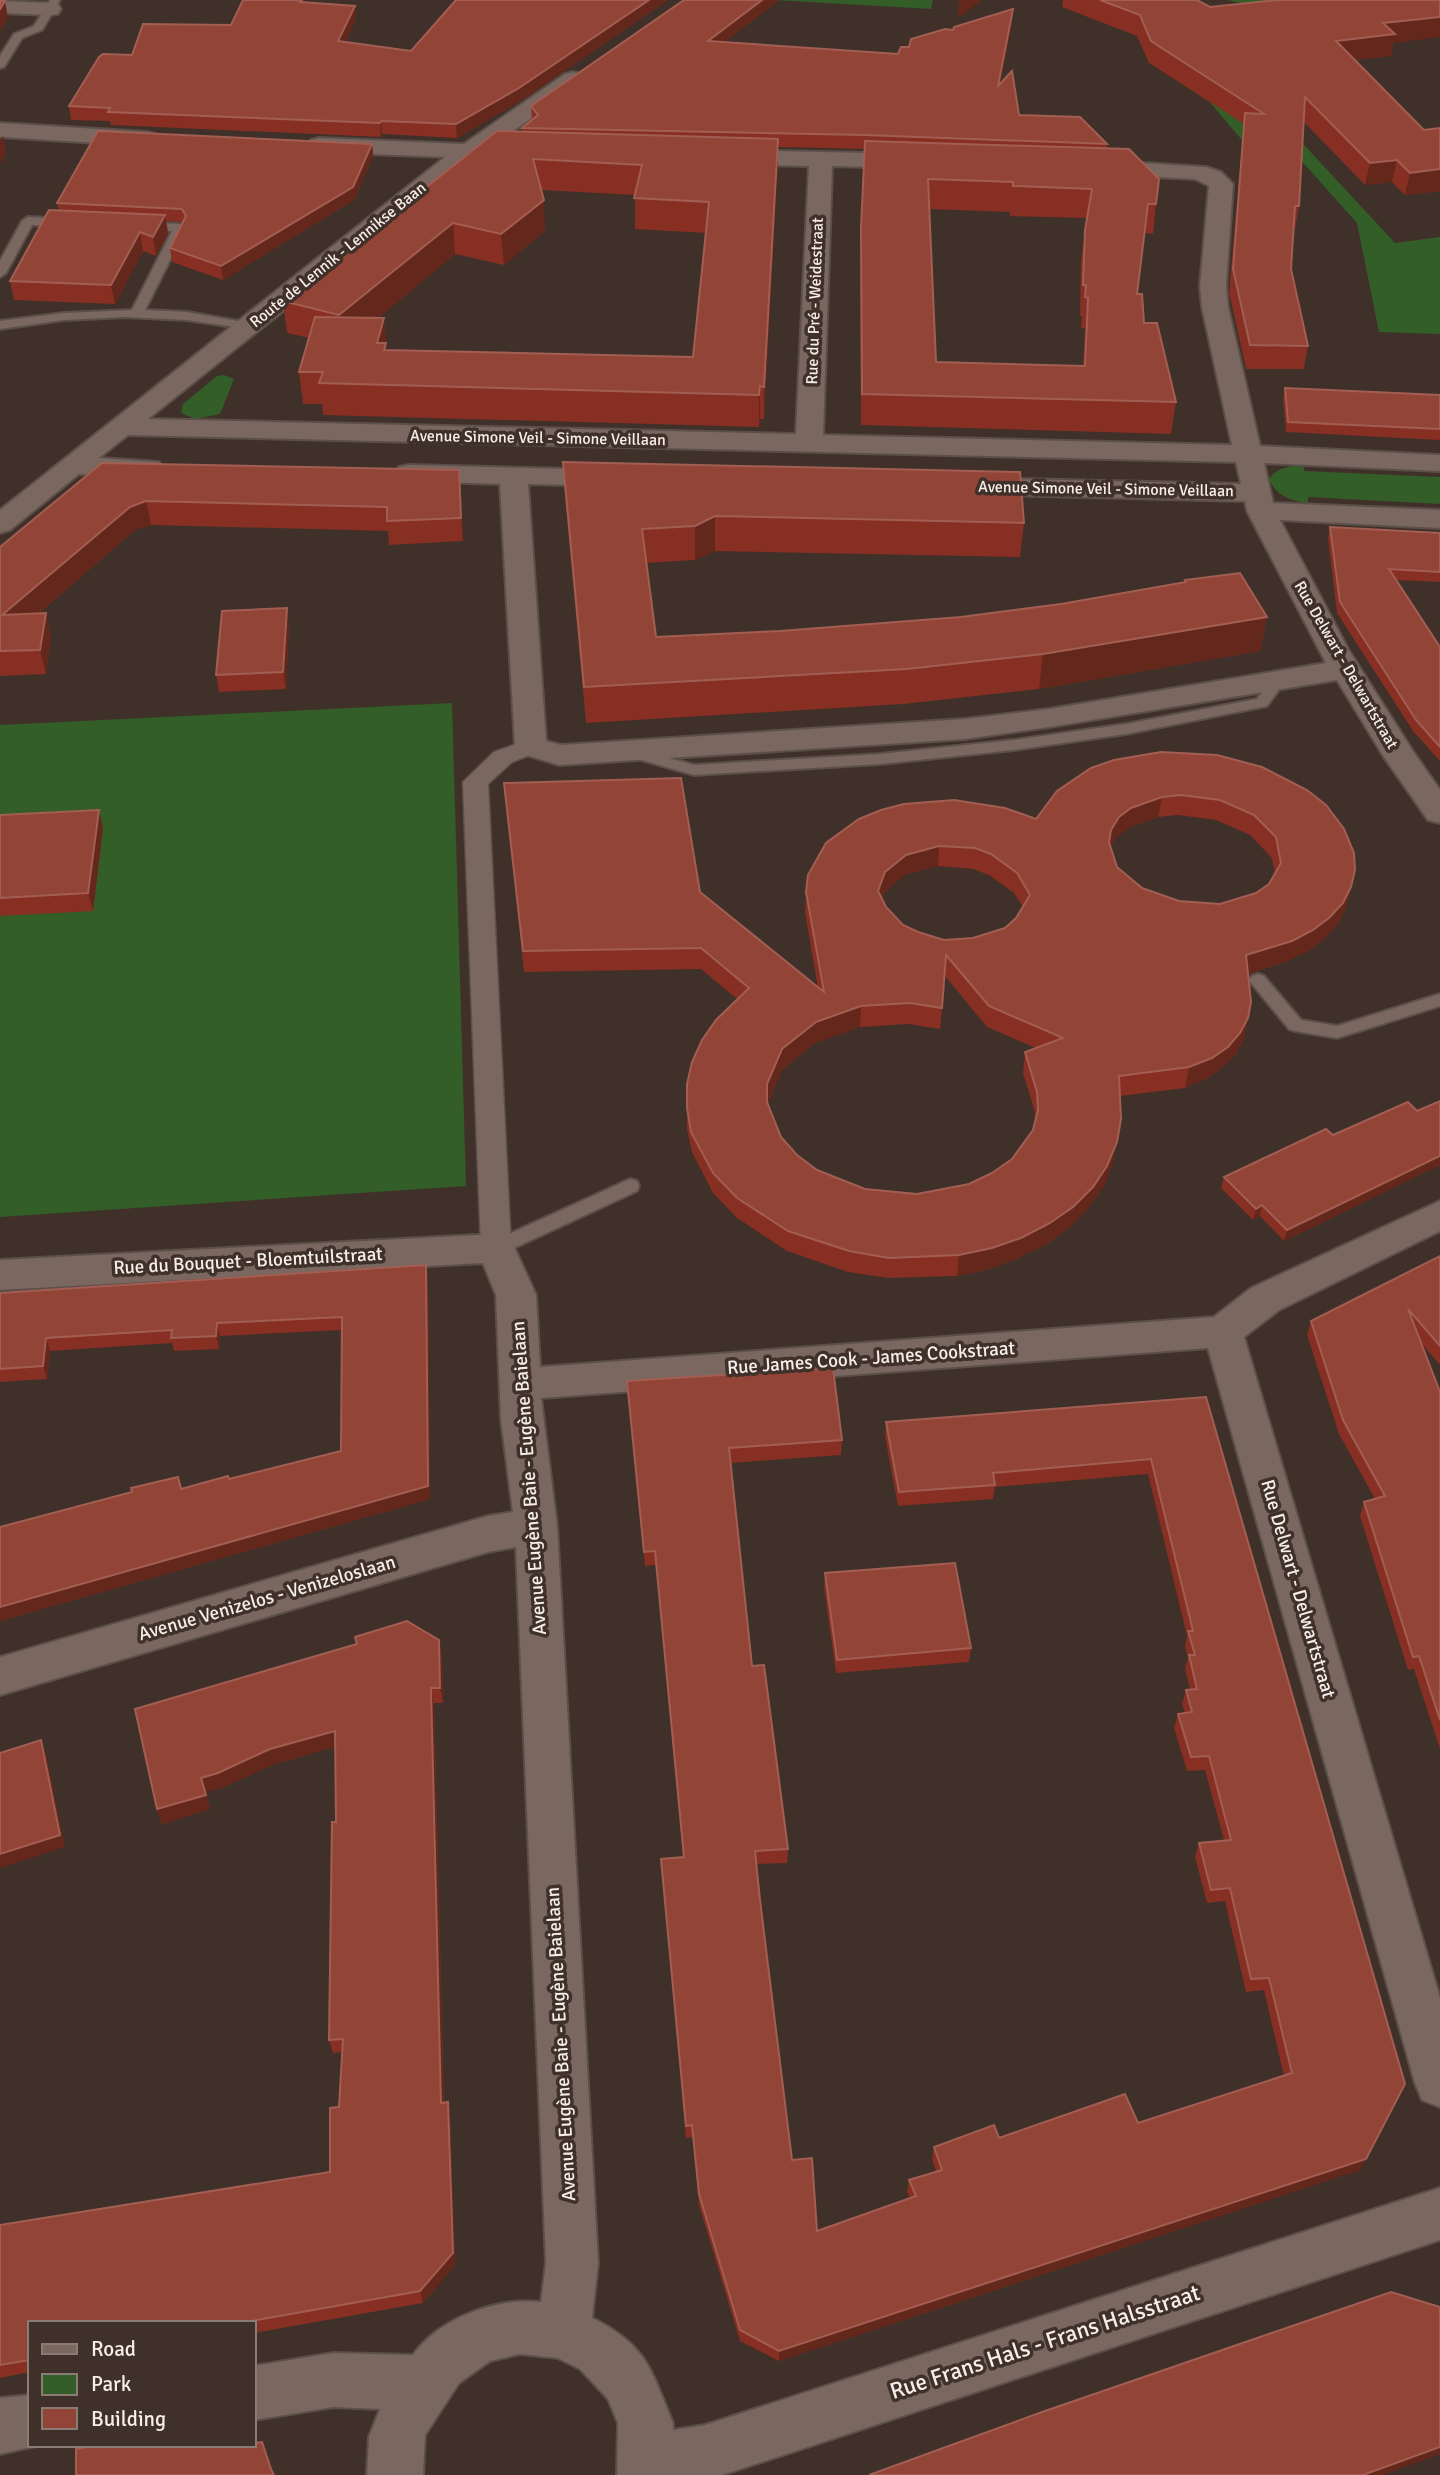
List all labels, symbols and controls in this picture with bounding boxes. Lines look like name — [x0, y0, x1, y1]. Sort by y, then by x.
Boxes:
street label: Route de Lennik - Lennikse Baan — [246, 178, 430, 332]
street label: Rue du Pré - Weidestraat — [802, 217, 828, 385]
street label: Avenue Simone Veil - Simone Veillaan — [410, 426, 666, 450]
street label: Avenue Simone Veil - Simone Veillaan — [978, 477, 1234, 501]
street label: Rue Delwart - Delwartstraat — [1290, 577, 1403, 753]
street label: Rue du Bouquet - Bloemtuilstraat — [113, 1242, 384, 1280]
street label: Avenue Eugène Baie - Eugène Baielaan — [506, 1320, 552, 1636]
street label: Rue James Cook - James Cookstraat — [726, 1336, 1016, 1380]
street label: Rue Delwart - Delwartstraat — [1255, 1477, 1341, 1701]
street label: Avenue Venizelos - Venizeloslaan — [136, 1550, 398, 1646]
street label: Avenue Eugène Baie - Eugène Baielaan — [541, 1886, 581, 2202]
street label: Rue Frans Hals - Frans Halsstraat — [886, 2278, 1204, 2406]
legend — [28, 2321, 256, 2447]
text: Road — [91, 2336, 136, 2362]
text: Park — [91, 2371, 132, 2397]
text: Building — [91, 2406, 166, 2432]

